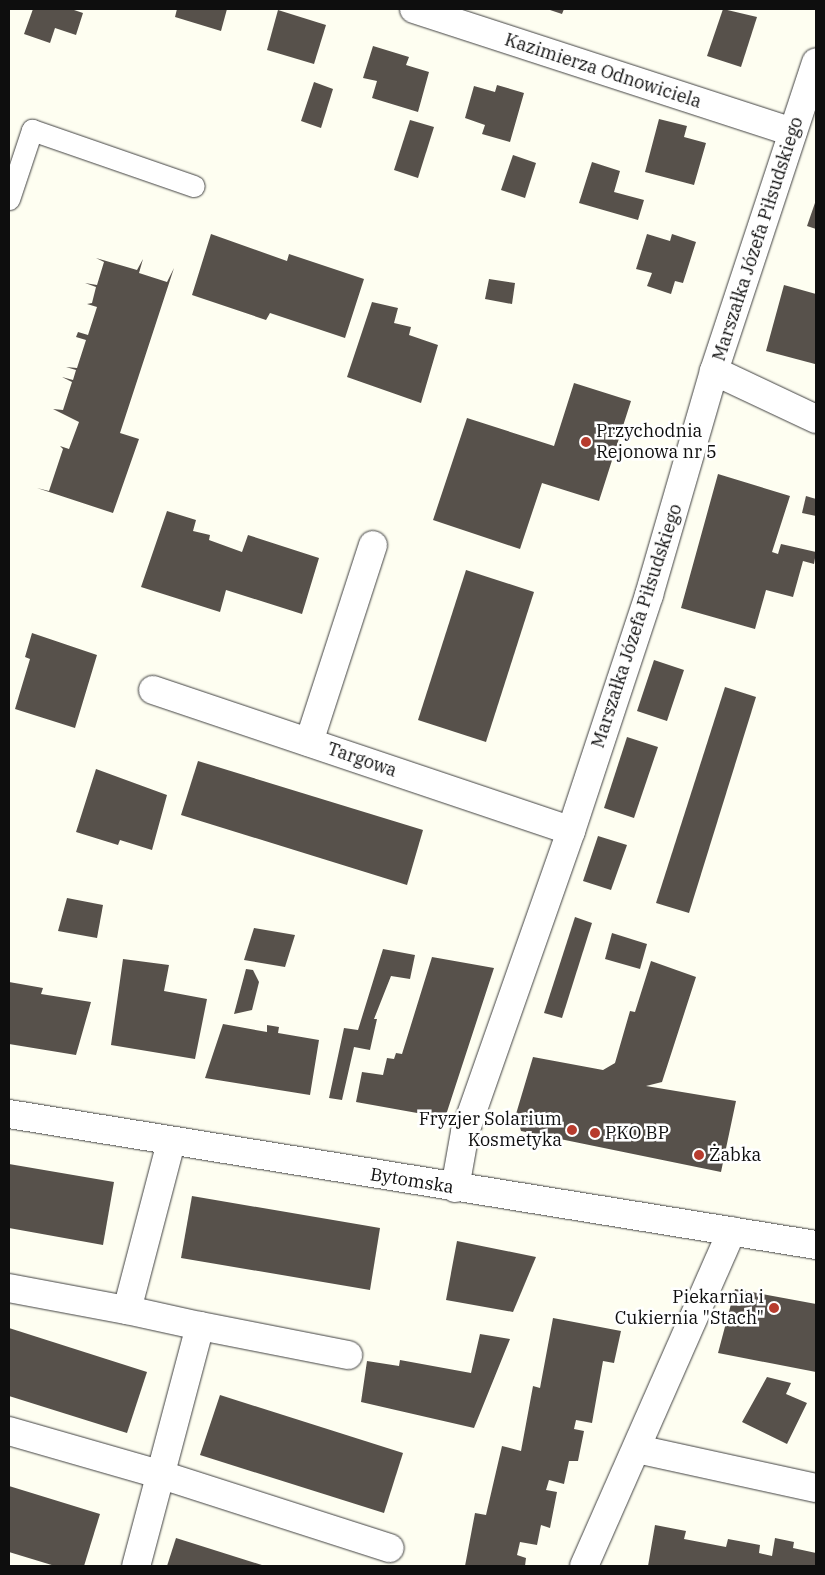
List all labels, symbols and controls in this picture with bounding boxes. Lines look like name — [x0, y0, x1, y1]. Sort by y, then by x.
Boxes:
street label: Kazimierza Odnowiciela — [502, 29, 704, 113]
street label: Marszałka Józefa Piłsudskiego — [708, 114, 808, 364]
place label: Przychodnia Rejonowa nr 5 — [596, 421, 717, 464]
marker: Przychodnia Rejonowa nr 5 — [580, 436, 592, 448]
street label: Marszałka Józefa Piłsudskiego — [587, 501, 687, 751]
street label: Targowa — [324, 738, 400, 782]
place label: Fryzjer Solarium Kosmetyka — [419, 1109, 562, 1152]
place label: PKO BP — [605, 1122, 669, 1144]
marker: Fryzjer Solarium Kosmetyka — [566, 1124, 578, 1136]
marker: PKO BP — [589, 1127, 601, 1139]
place label: Żabka — [709, 1144, 761, 1166]
marker: Żabka — [693, 1149, 705, 1161]
street label: Bytomska — [369, 1164, 455, 1198]
place label: Piekarnia i Cukiernia "Stach" — [615, 1287, 764, 1330]
marker: Piekarnia i Cukiernia "Stach" — [768, 1302, 780, 1314]

